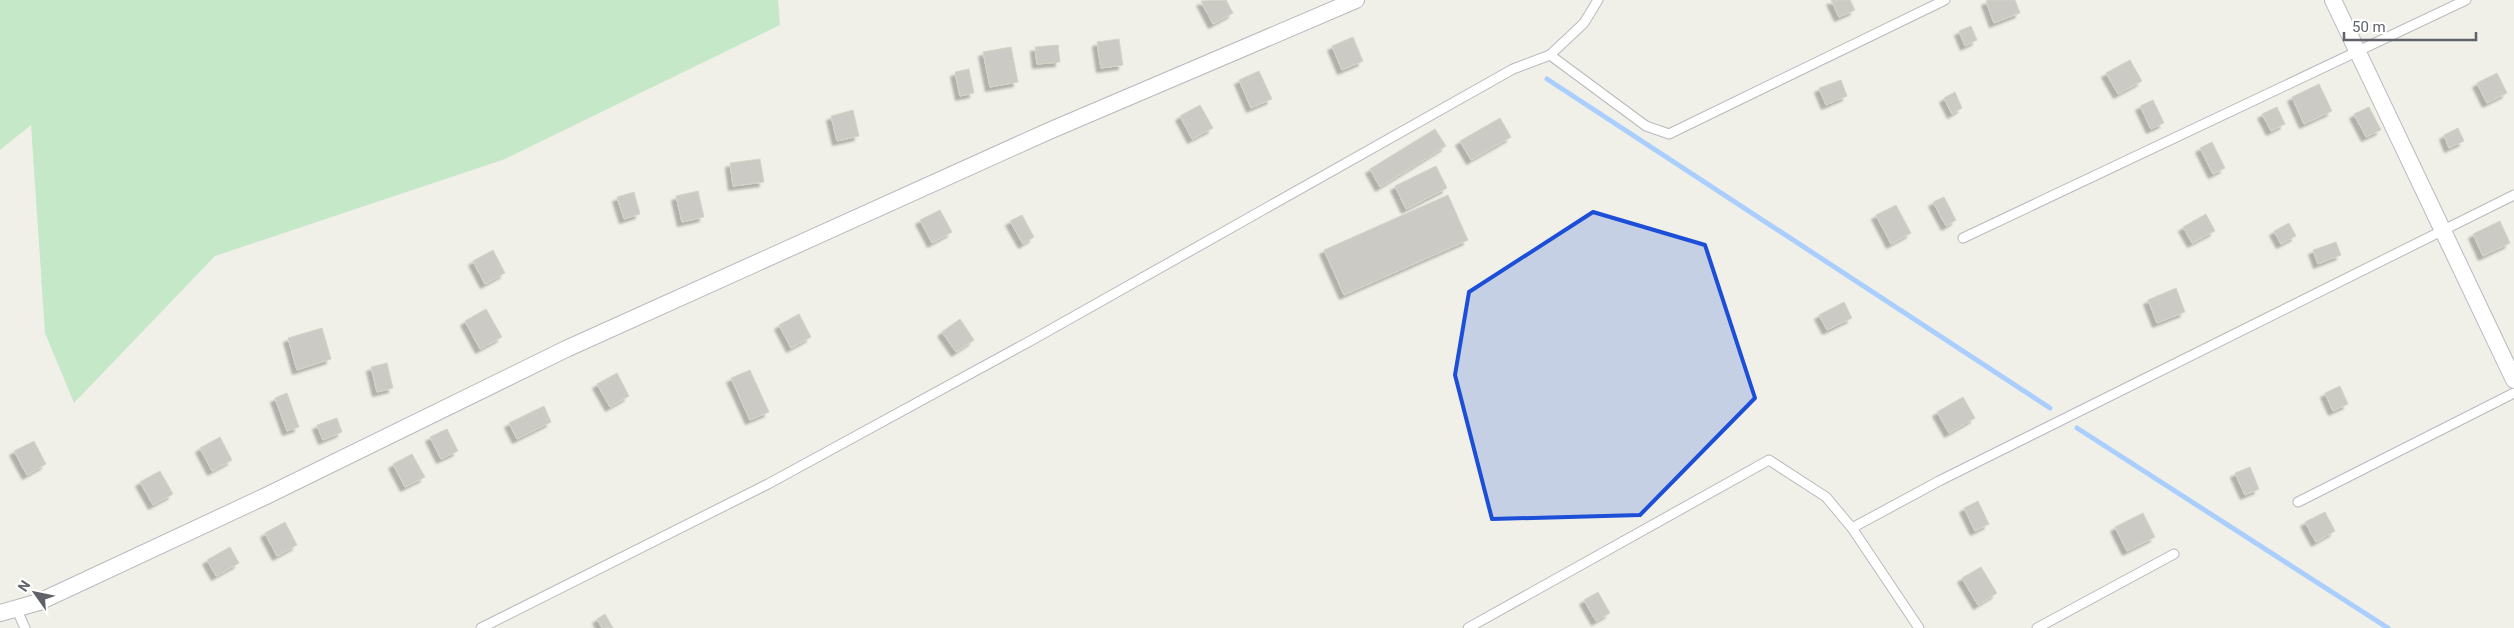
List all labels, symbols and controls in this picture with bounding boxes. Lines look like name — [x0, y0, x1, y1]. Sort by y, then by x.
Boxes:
scale bar — [2344, 10, 2476, 42]
text: 50 m — [2352, 18, 2386, 36]
north arrow — [10, 568, 60, 618]
text: N — [15, 577, 34, 594]

